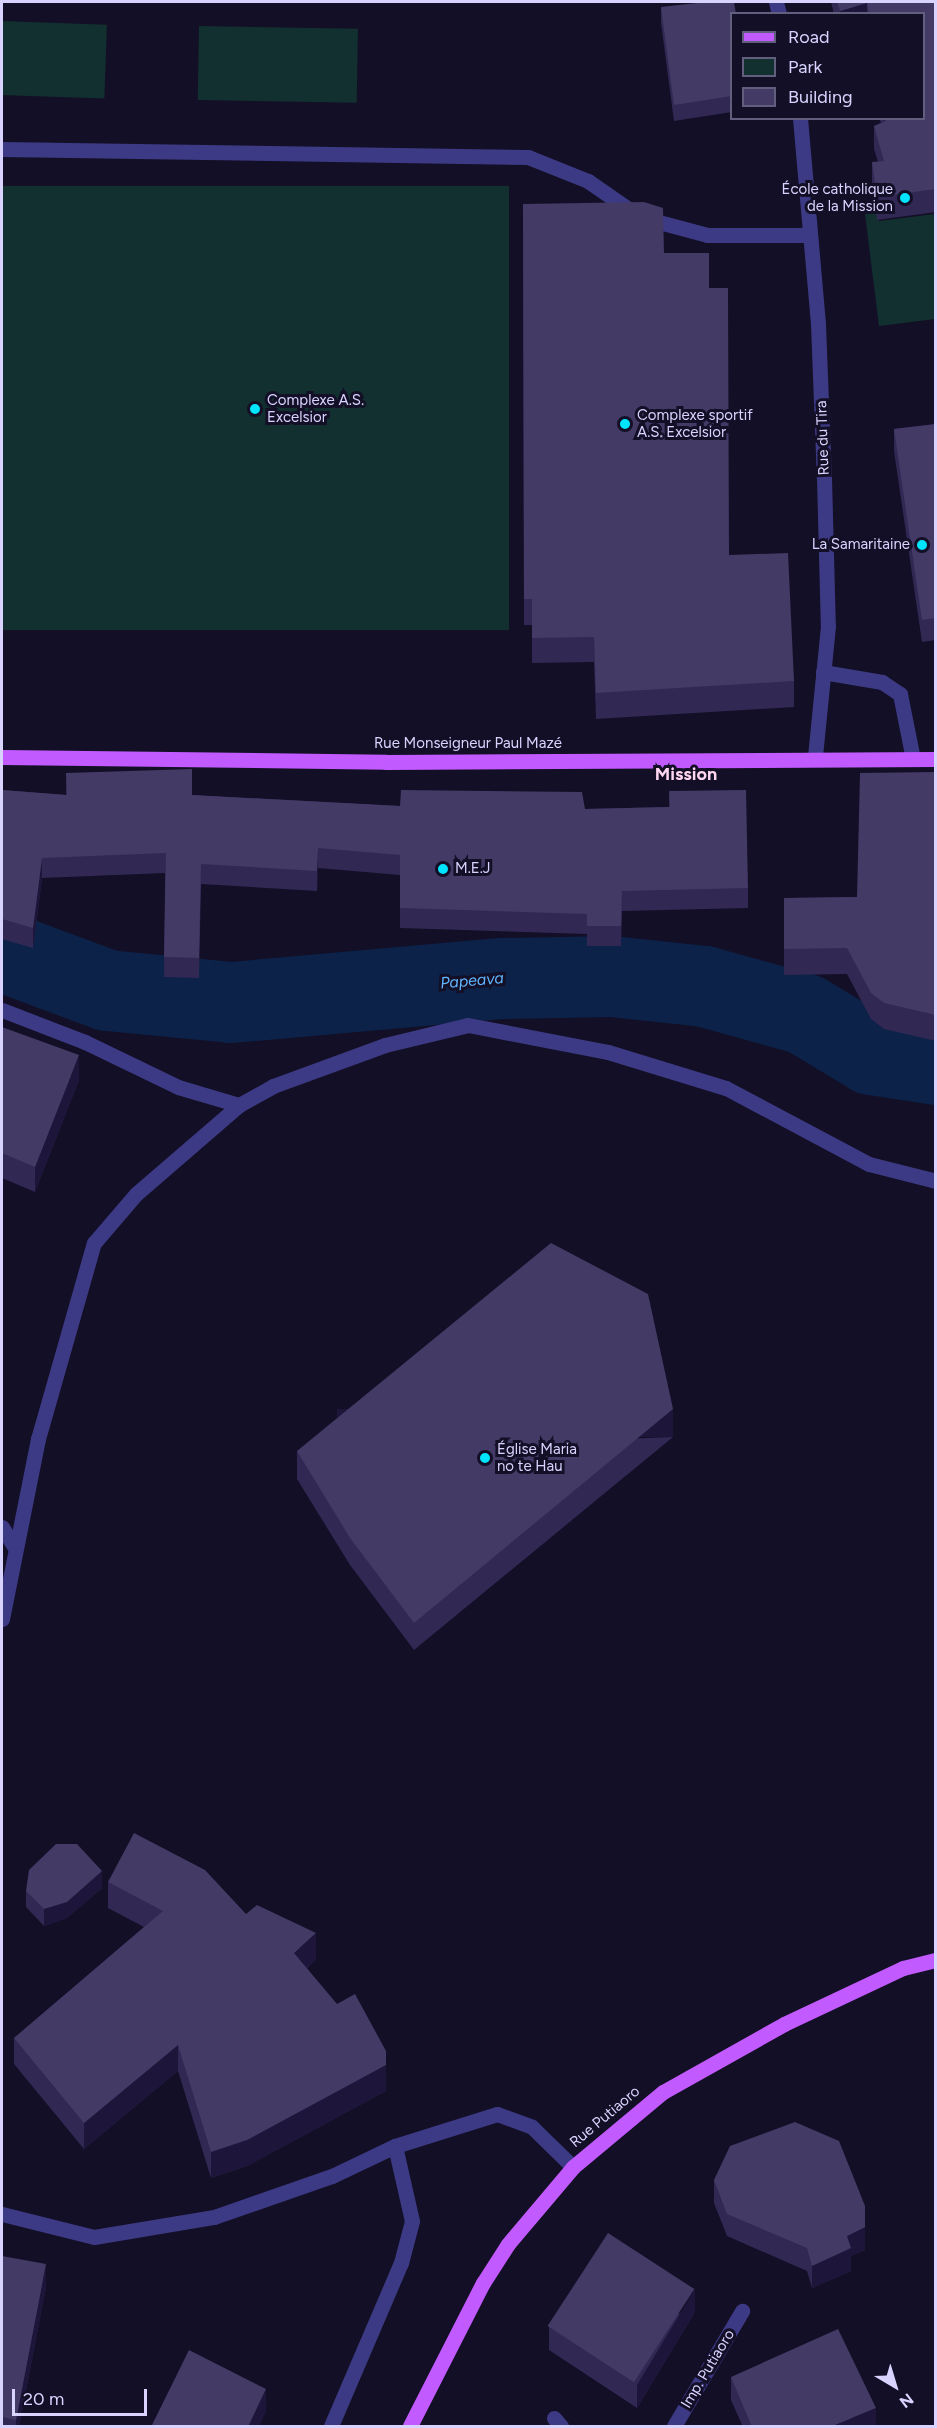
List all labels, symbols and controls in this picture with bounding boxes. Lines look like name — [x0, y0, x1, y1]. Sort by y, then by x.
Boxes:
legend — [730, 12, 925, 120]
text: Road — [788, 26, 829, 48]
text: Park — [788, 56, 822, 78]
text: Building — [788, 86, 853, 108]
place label: École catholique de la Mission — [782, 180, 893, 215]
marker: École catholique de la Mission — [898, 191, 912, 205]
place label: Complexe A.S. Excelsior — [267, 391, 364, 426]
street label: Rue du Tira — [813, 400, 833, 476]
marker: Complexe A.S. Excelsior — [248, 402, 262, 416]
place label: Complexe sportif A.S. Excelsior — [637, 406, 753, 441]
marker: Complexe sportif A.S. Excelsior — [618, 417, 632, 431]
place label: La Samaritaine — [812, 536, 910, 554]
marker: La Samaritaine — [915, 538, 929, 552]
street label: Rue Monseigneur Paul Mazé — [374, 735, 562, 753]
district label: Mission — [655, 763, 717, 785]
place label: M.E.J — [455, 860, 491, 878]
marker: M.E.J — [436, 862, 450, 876]
water label: Papeava — [439, 969, 505, 993]
place label: Église Maria no te Hau — [497, 1440, 577, 1475]
marker: Église Maria no te Hau — [478, 1451, 492, 1465]
street label: Rue Putiaoro — [566, 2082, 644, 2152]
street label: Imp. Putiaoro — [677, 2326, 739, 2412]
north arrow — [865, 2356, 925, 2416]
scale bar — [15, 2377, 150, 2415]
text: 20 m — [23, 2388, 64, 2410]
text: N — [896, 2389, 917, 2412]

